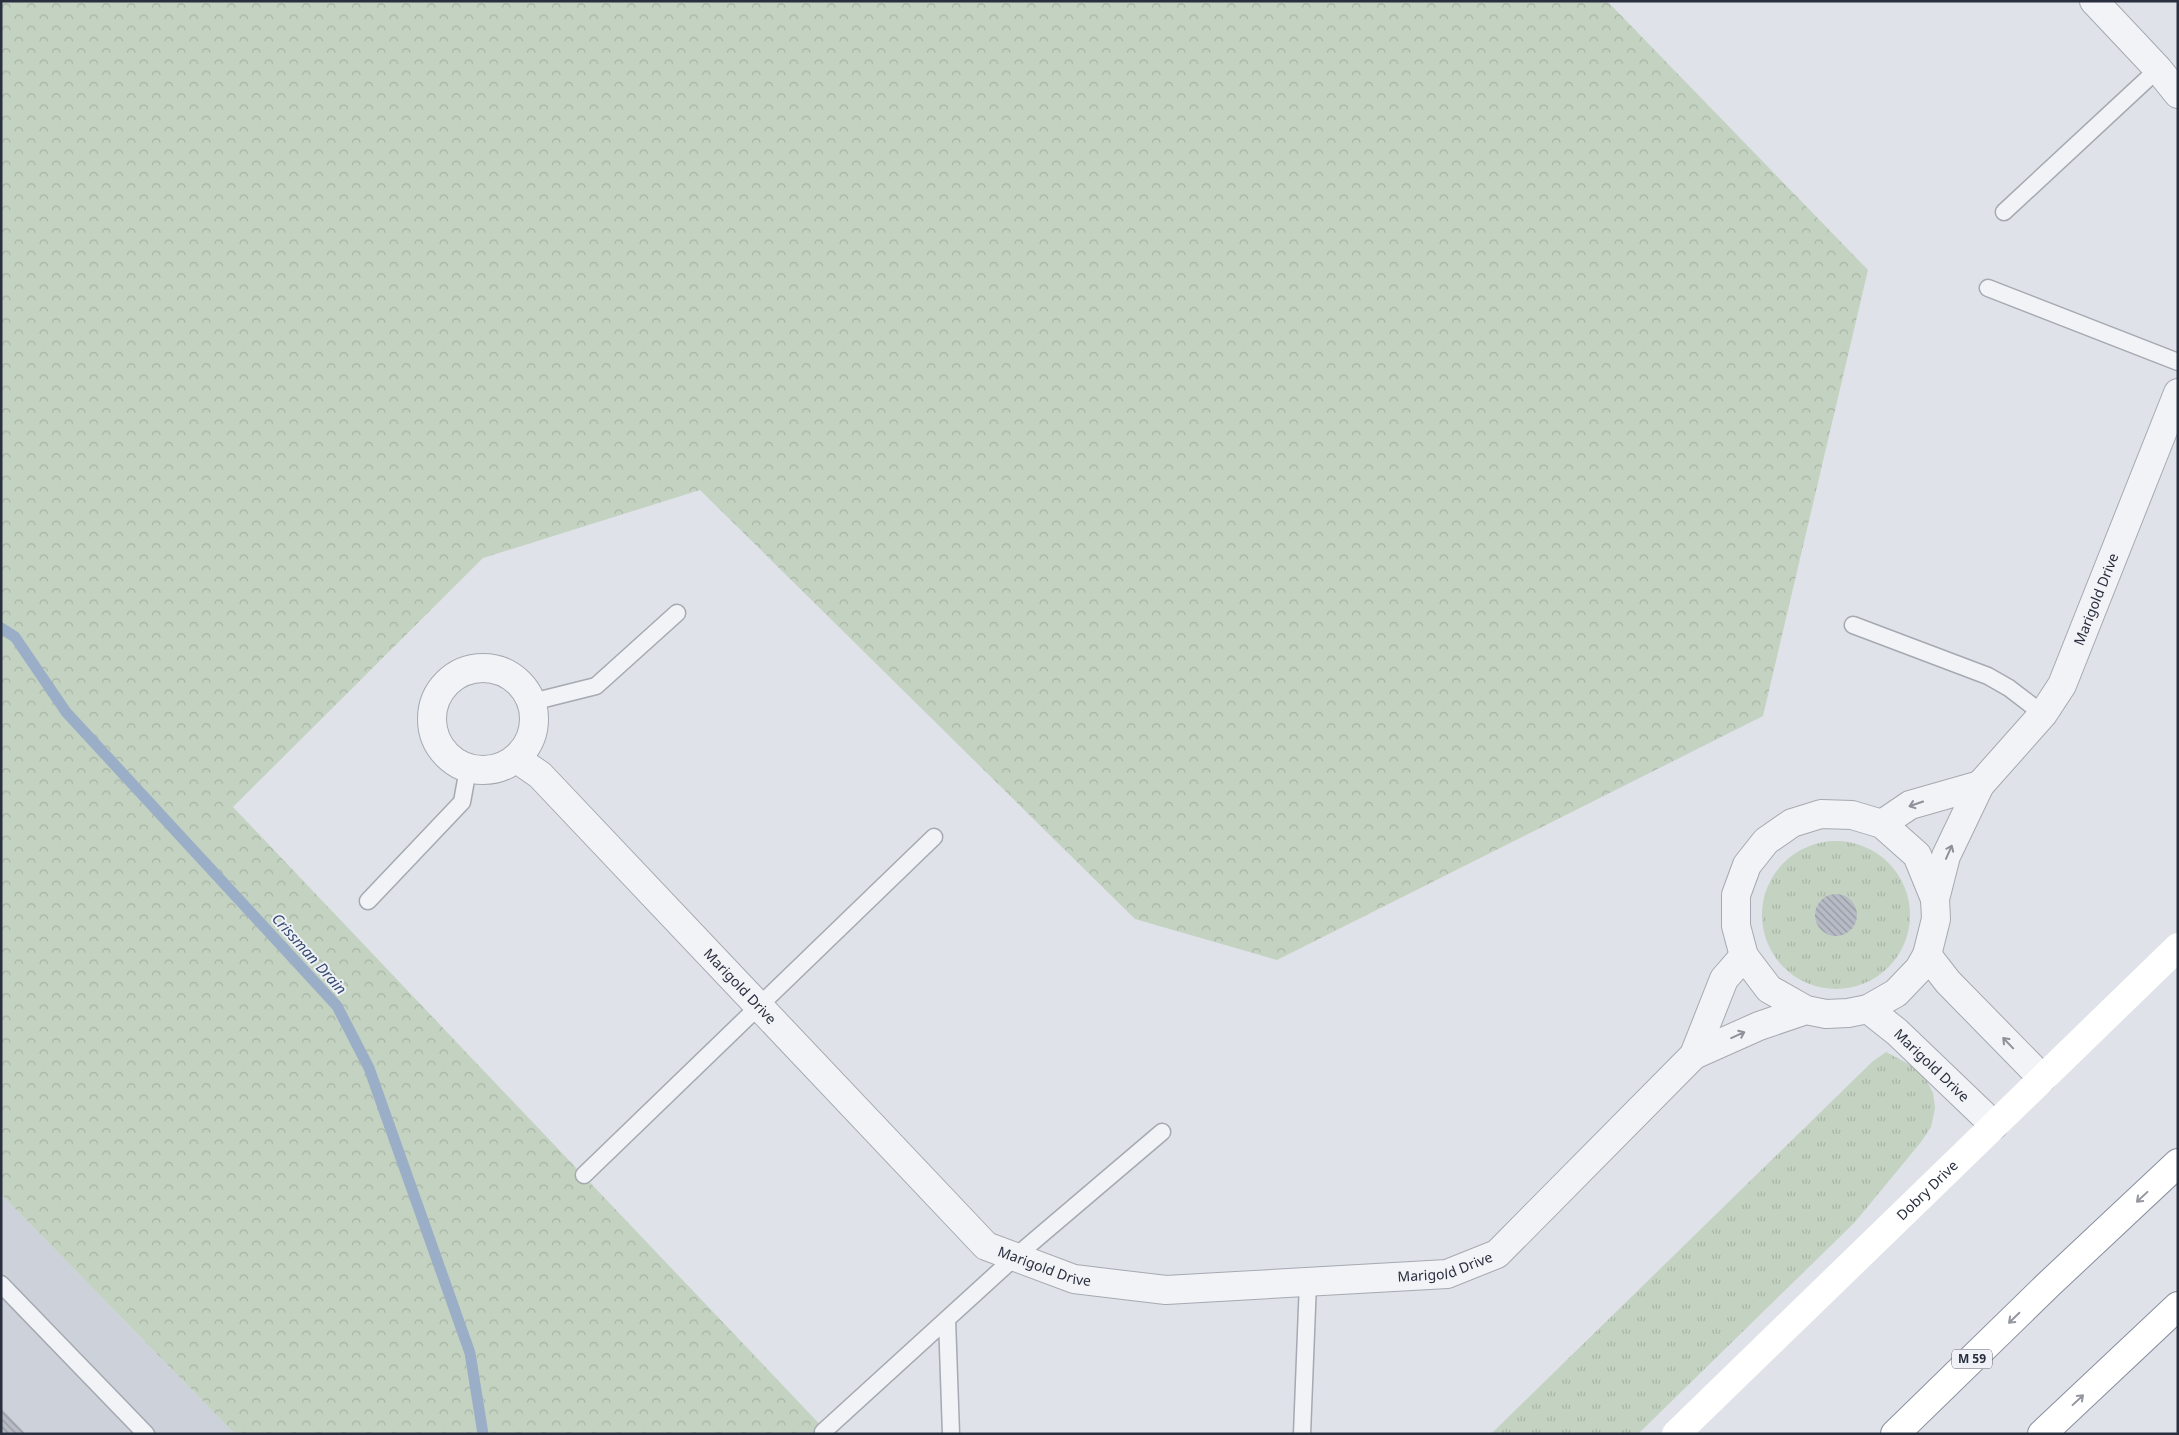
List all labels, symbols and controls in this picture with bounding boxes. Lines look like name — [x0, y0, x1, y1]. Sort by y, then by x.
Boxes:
street label: Marigold Drive — [2069, 550, 2123, 648]
one-way arrow — [1909, 799, 1925, 809]
one-way arrow — [1944, 845, 1954, 860]
water label: Crissman Drain — [268, 909, 351, 998]
street label: Marigold Drive — [700, 944, 781, 1028]
street label: Marigold Drive — [1890, 1024, 1974, 1106]
one-way arrow — [1730, 1030, 1745, 1040]
one-way arrow — [2002, 1037, 2014, 1050]
street label: Dobry Drive — [1892, 1156, 1962, 1224]
one-way arrow — [2136, 1191, 2149, 1203]
street label: Marigold Drive — [995, 1241, 1092, 1290]
street label: Marigold Drive — [1397, 1247, 1495, 1286]
one-way arrow — [2008, 1312, 2021, 1324]
road number: M 59 — [1952, 1350, 1992, 1368]
one-way arrow — [2071, 1394, 2084, 1406]

